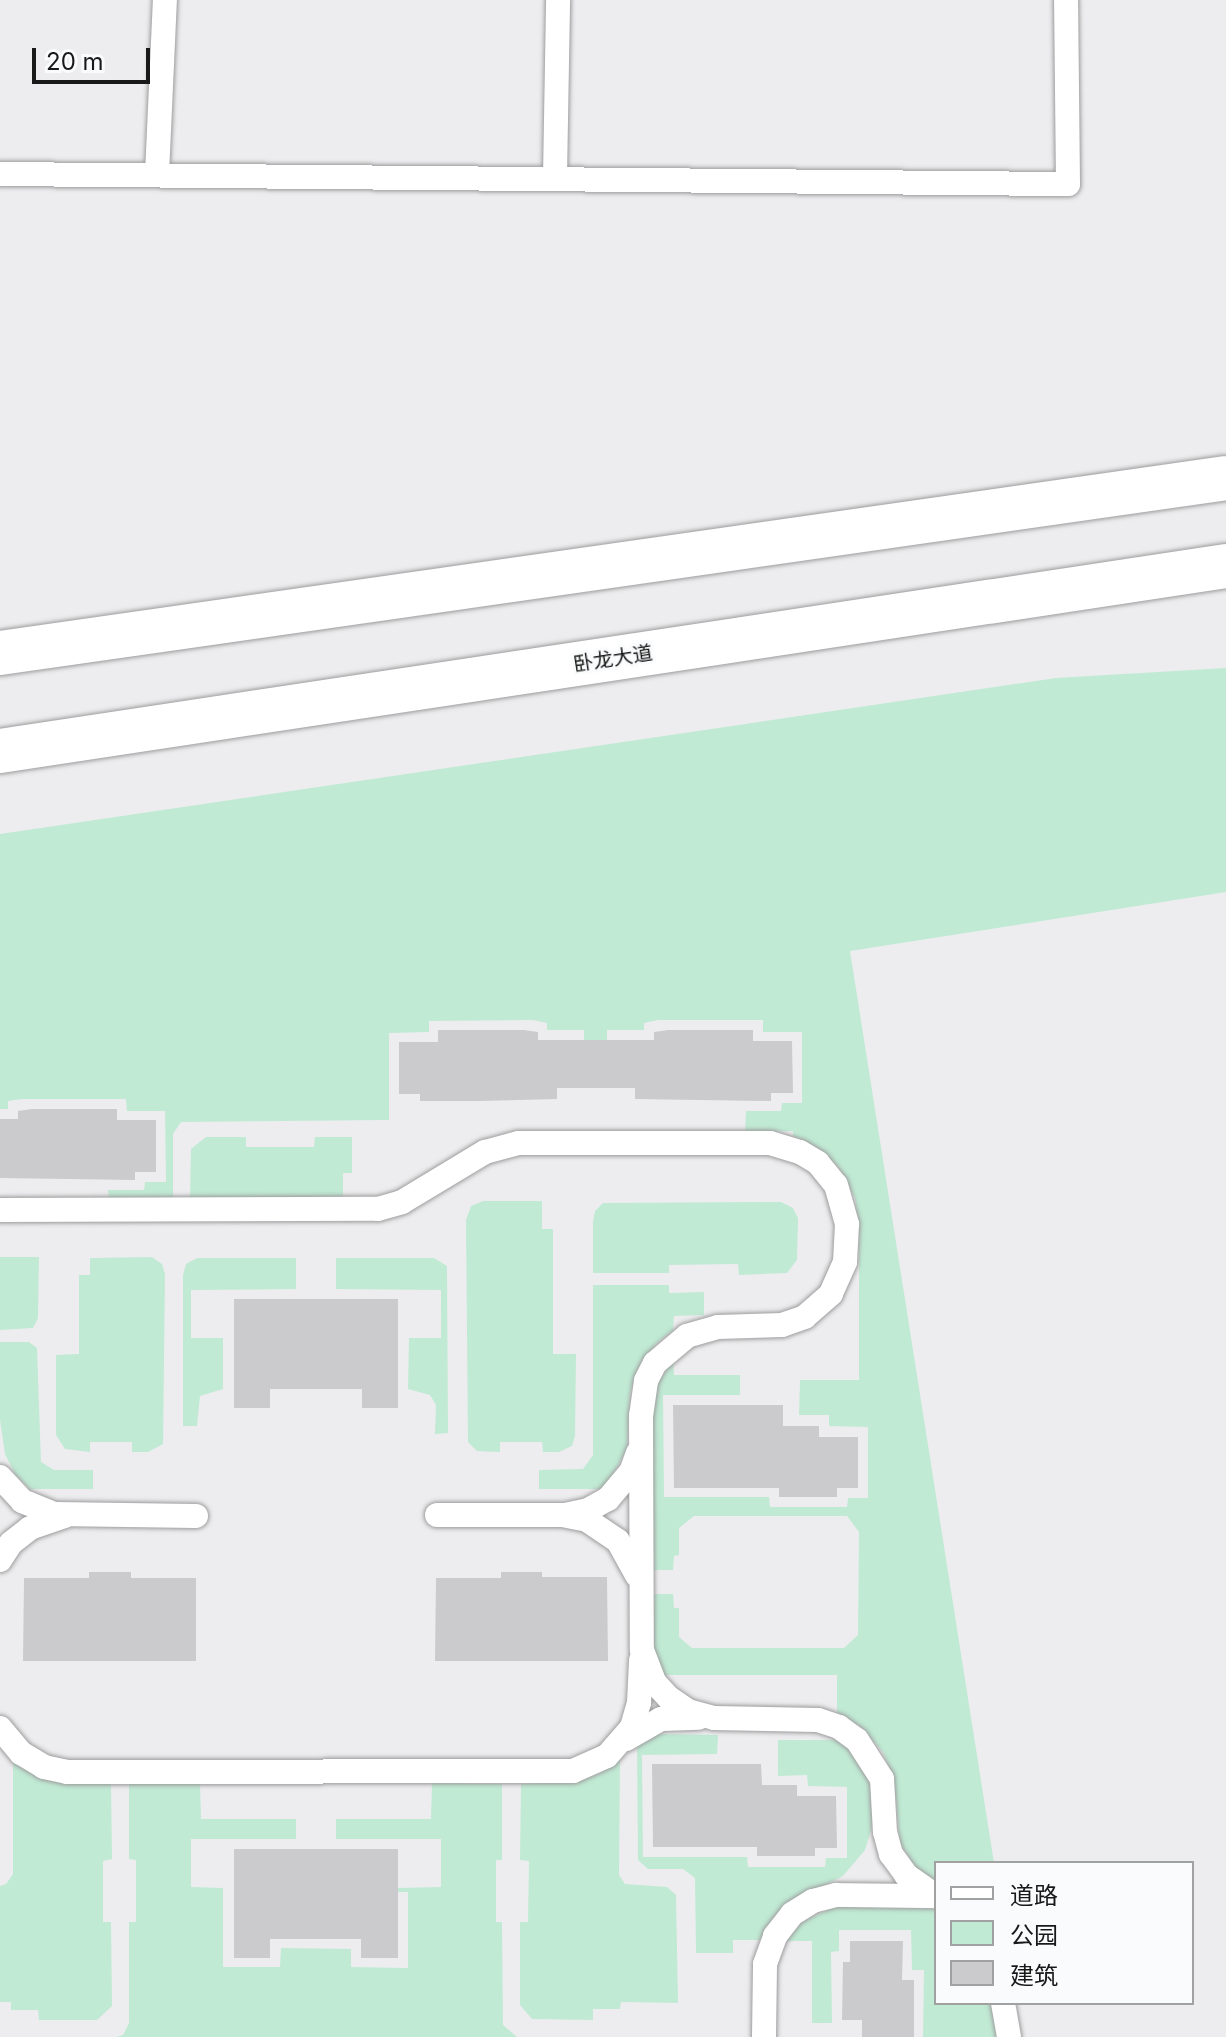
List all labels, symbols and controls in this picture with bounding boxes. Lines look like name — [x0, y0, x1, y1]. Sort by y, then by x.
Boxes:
scale bar — [36, 32, 154, 82]
text: 20 m — [46, 47, 104, 76]
street label: 卧龙大道 — [572, 641, 654, 677]
legend — [934, 1861, 1194, 2005]
text: 道路 — [1010, 1881, 1058, 1910]
text: 公园 — [1010, 1921, 1058, 1950]
text: 建筑 — [1010, 1961, 1058, 1990]

